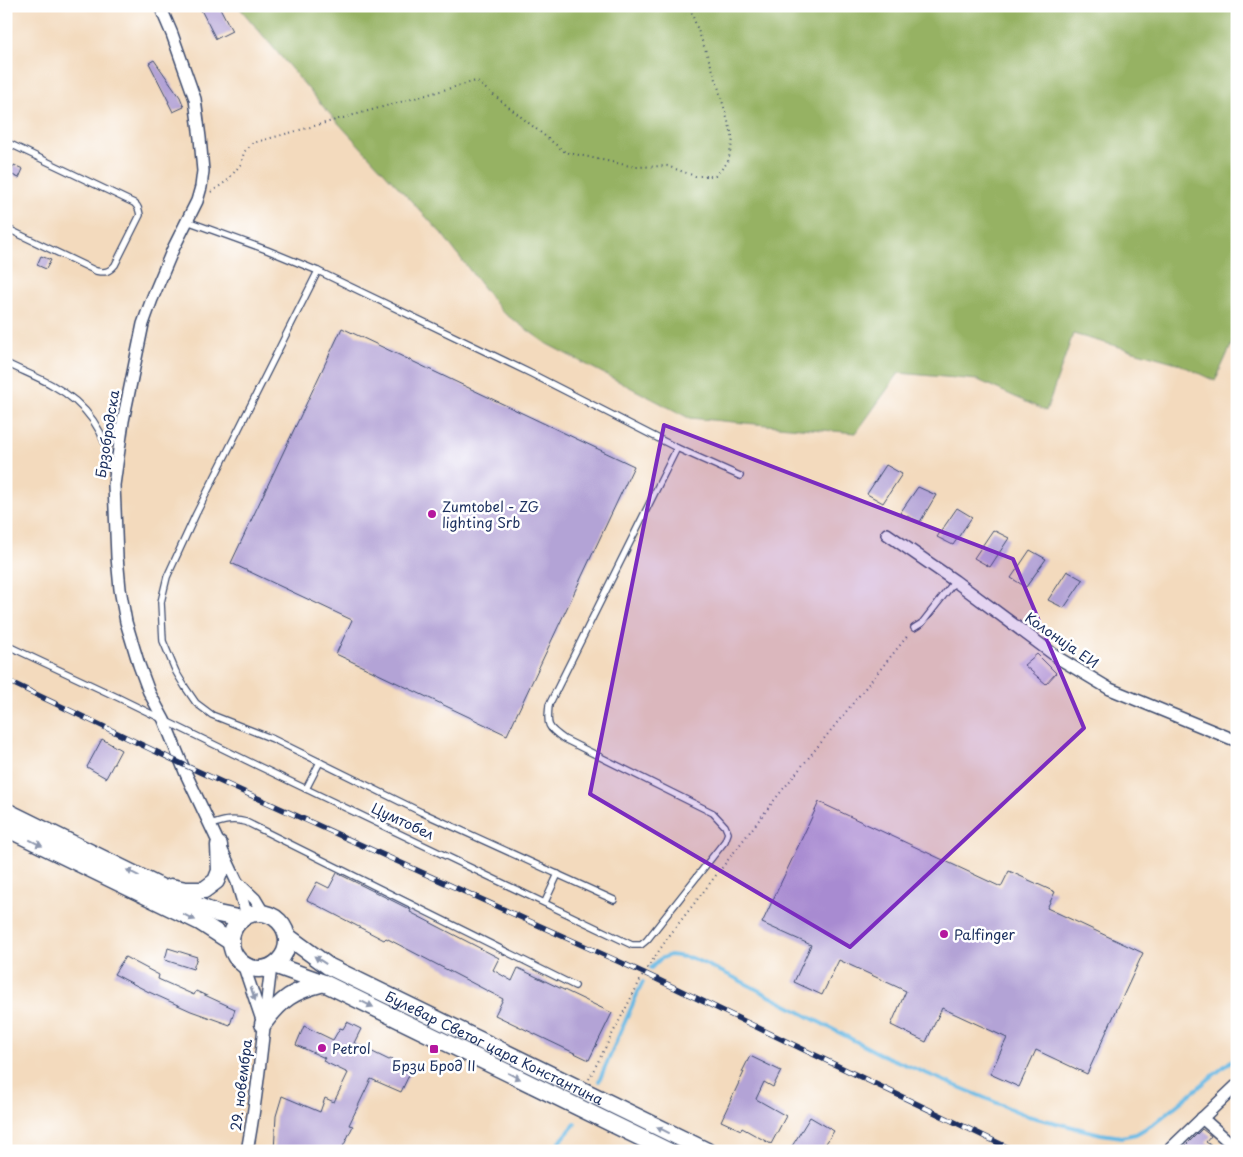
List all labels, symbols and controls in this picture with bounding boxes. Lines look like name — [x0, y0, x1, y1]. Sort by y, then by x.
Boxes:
street label: Брзобродска — [90, 388, 124, 479]
place label: Zumtobel - ZG lighting Srb — [442, 496, 539, 533]
marker: Zumtobel - ZG lighting Srb — [426, 508, 438, 520]
street label: Колонија ЕИ — [1021, 607, 1103, 673]
street label: Цумтобел — [368, 797, 438, 845]
one-way arrow — [29, 839, 43, 847]
one-way arrow — [126, 869, 140, 877]
one-way arrow — [182, 913, 196, 921]
place label: Palfinger — [954, 924, 1016, 945]
marker: Palfinger — [938, 928, 950, 940]
one-way arrow — [313, 956, 326, 965]
street label: Булевар Светог цара Константина — [382, 985, 607, 1110]
one-way arrow — [249, 987, 257, 1002]
one-way arrow — [360, 1000, 375, 1009]
street label: 29. новембра — [225, 1038, 257, 1132]
place label: Petrol — [332, 1038, 371, 1059]
marker: Petrol — [316, 1042, 328, 1054]
marker: Брзи Брод II — [428, 1043, 440, 1055]
place label: Брзи Брод II — [392, 1055, 476, 1076]
one-way arrow — [506, 1071, 521, 1080]
one-way arrow — [656, 1125, 670, 1133]

